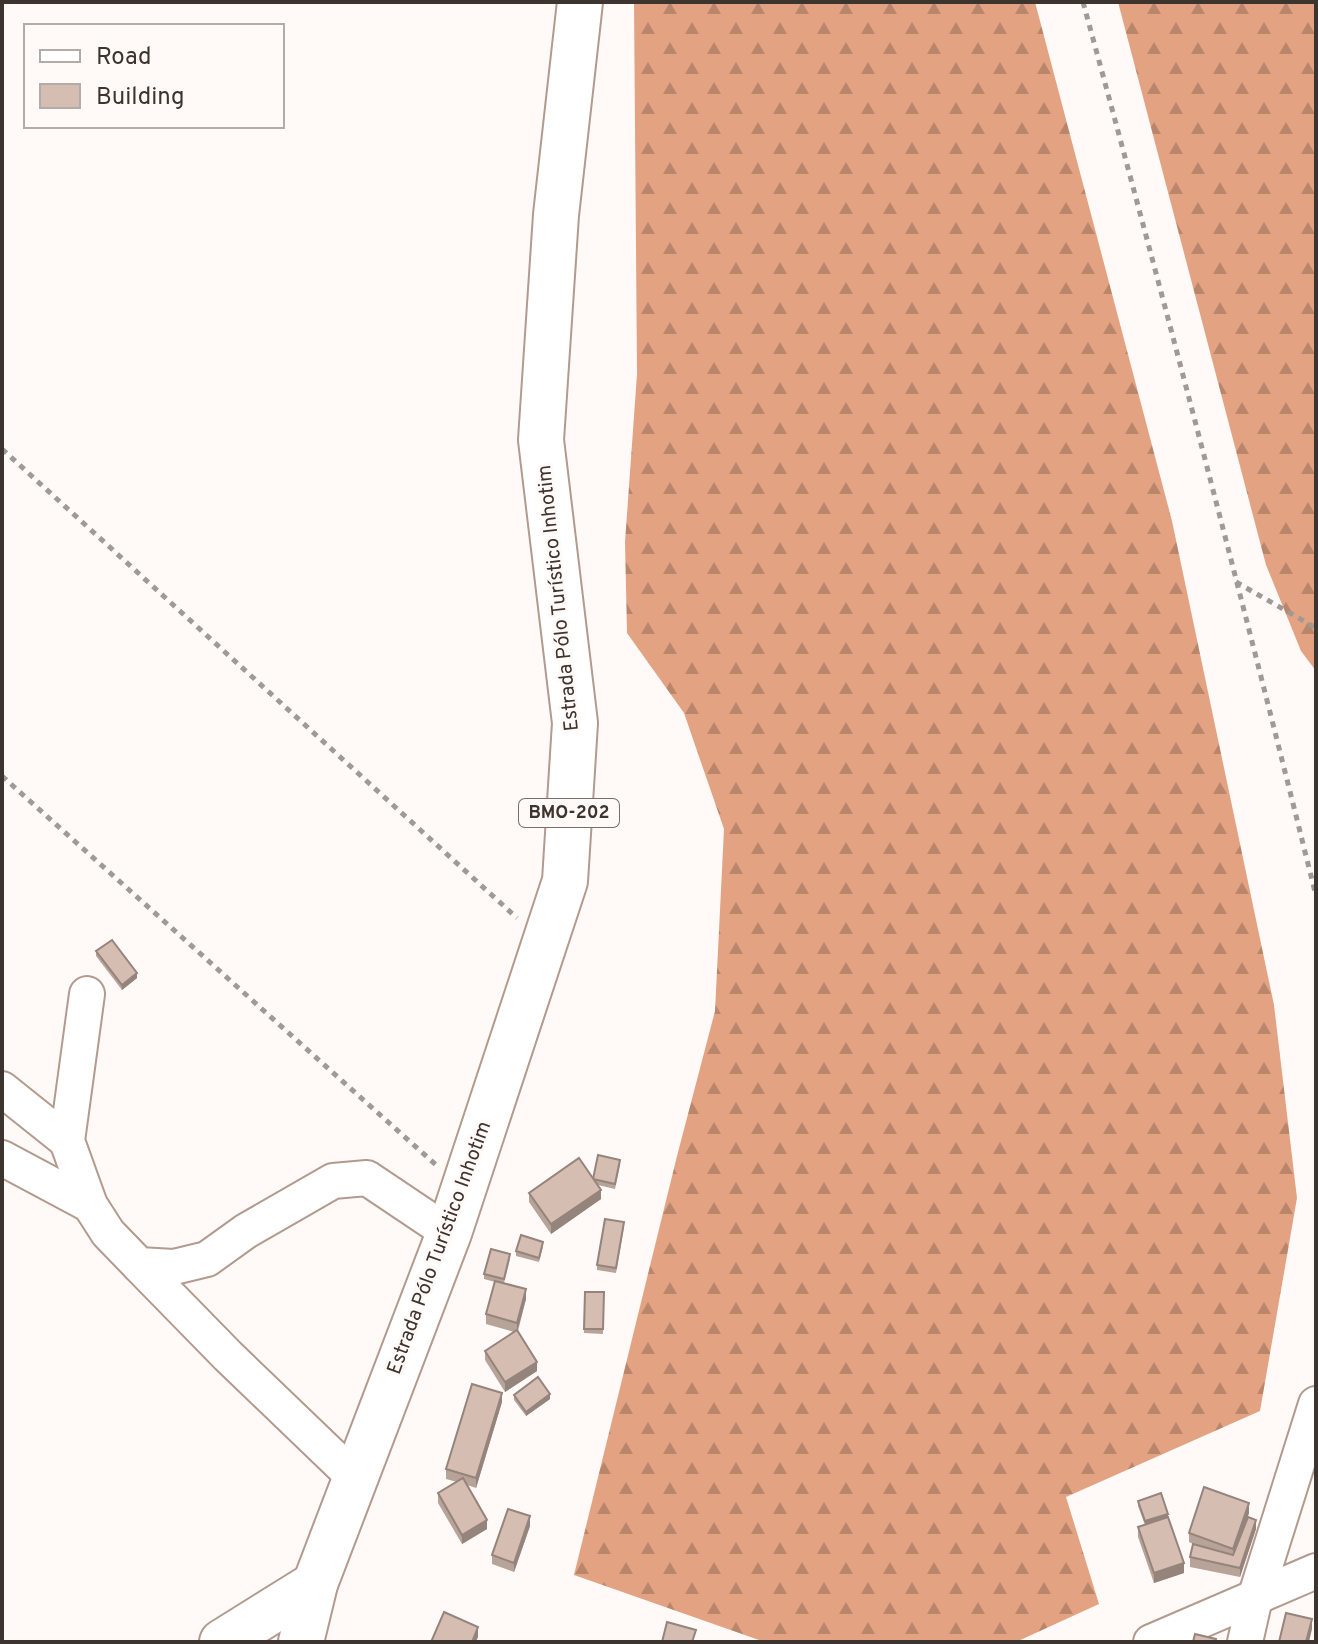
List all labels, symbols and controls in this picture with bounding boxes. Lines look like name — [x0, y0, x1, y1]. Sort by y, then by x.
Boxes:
legend — [24, 24, 284, 128]
text: Road — [96, 43, 152, 73]
text: Building — [96, 83, 185, 113]
street label: Estrada Pólo Turístico Inhotim — [532, 464, 586, 732]
road number: BMO-202 — [519, 799, 619, 827]
street label: Estrada Pólo Turístico Inhotim — [382, 1118, 498, 1378]

